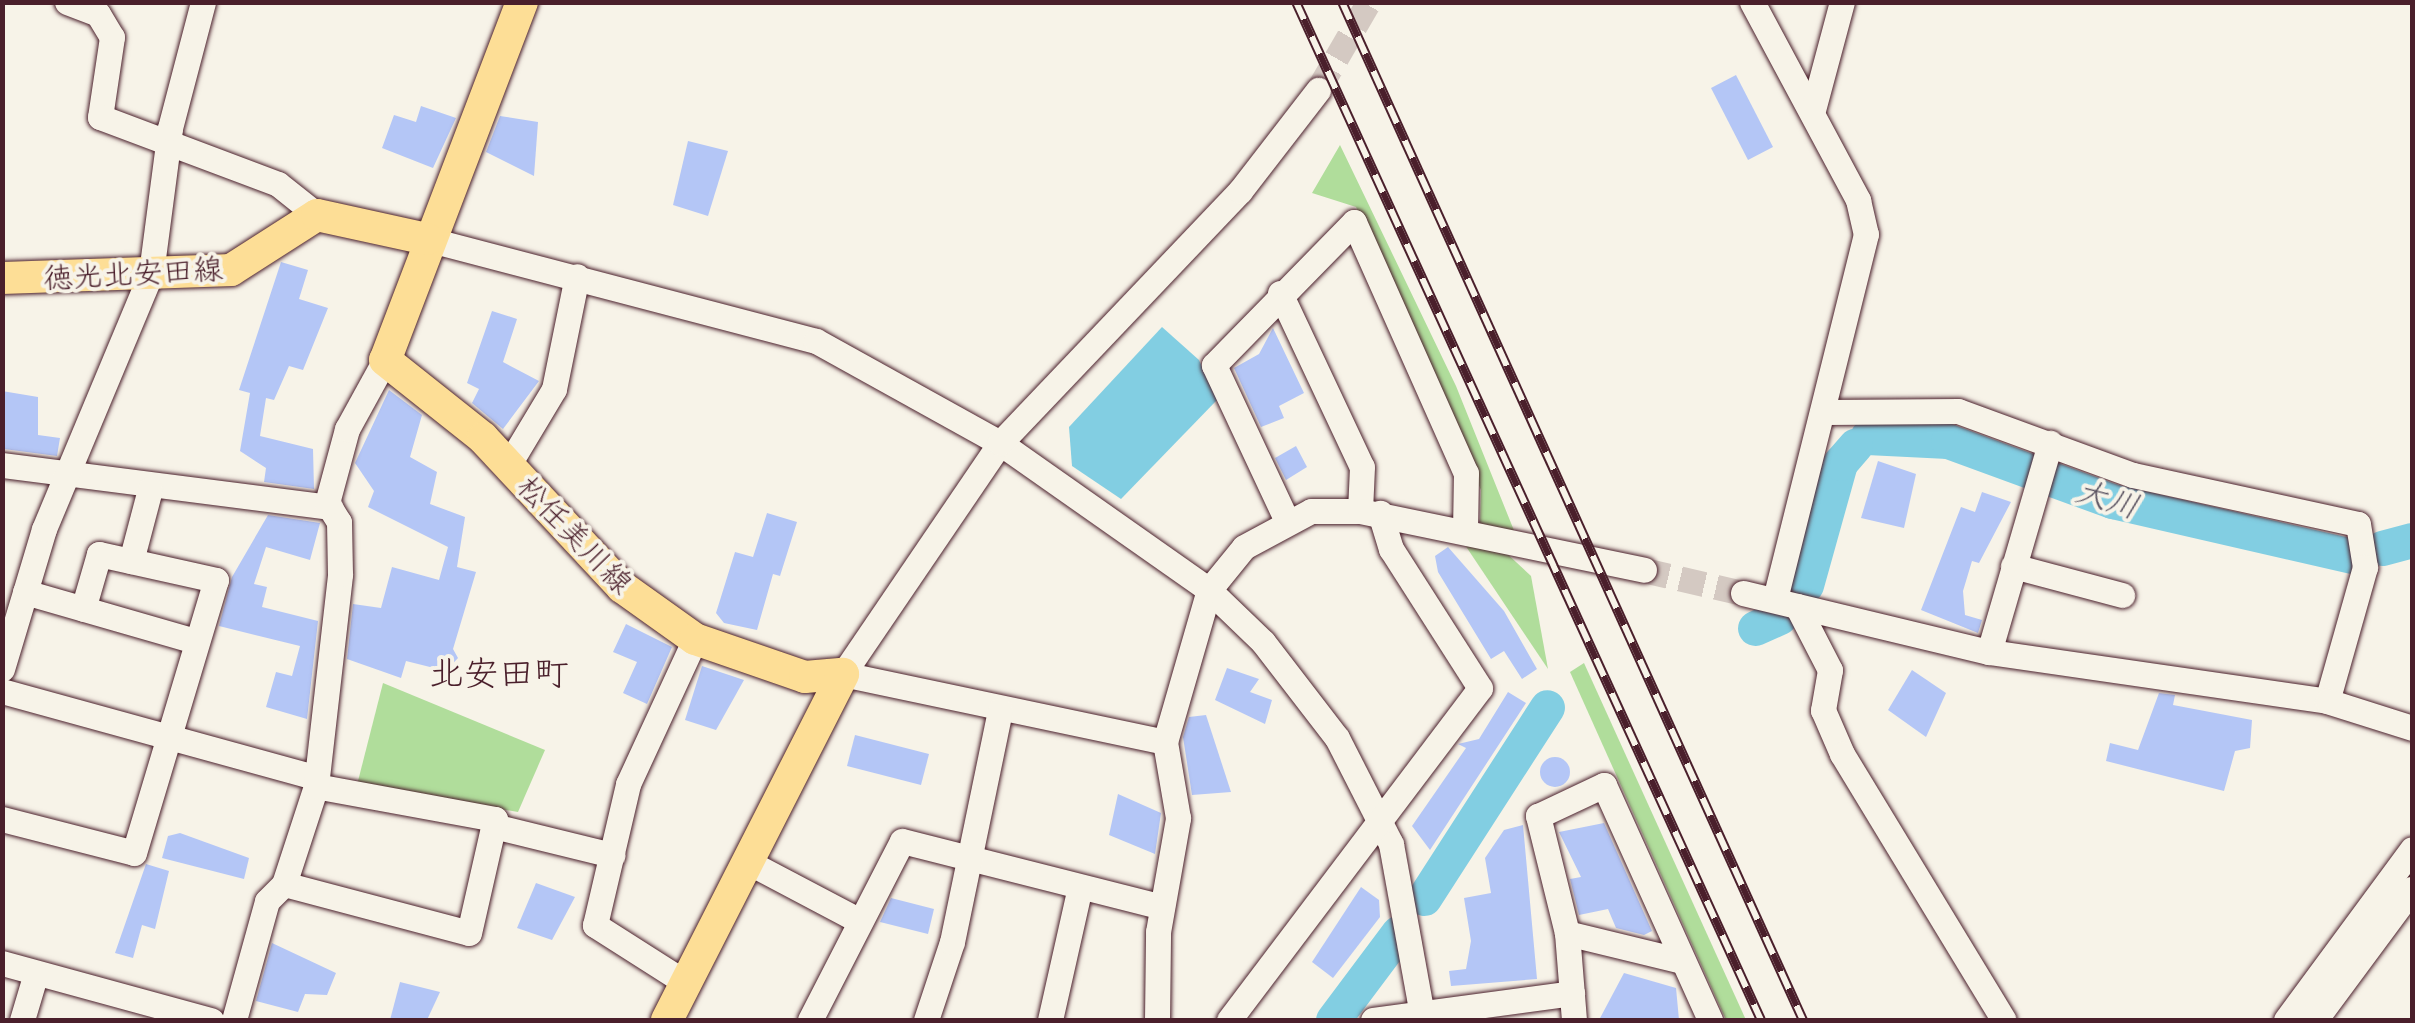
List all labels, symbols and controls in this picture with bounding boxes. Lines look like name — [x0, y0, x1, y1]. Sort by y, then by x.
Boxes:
street label: 徳光北安田線 — [42, 249, 224, 295]
street label: 松任美川線 — [511, 468, 641, 600]
water label: 大川 — [2072, 469, 2144, 525]
district label: 北安田町 — [429, 650, 569, 692]

